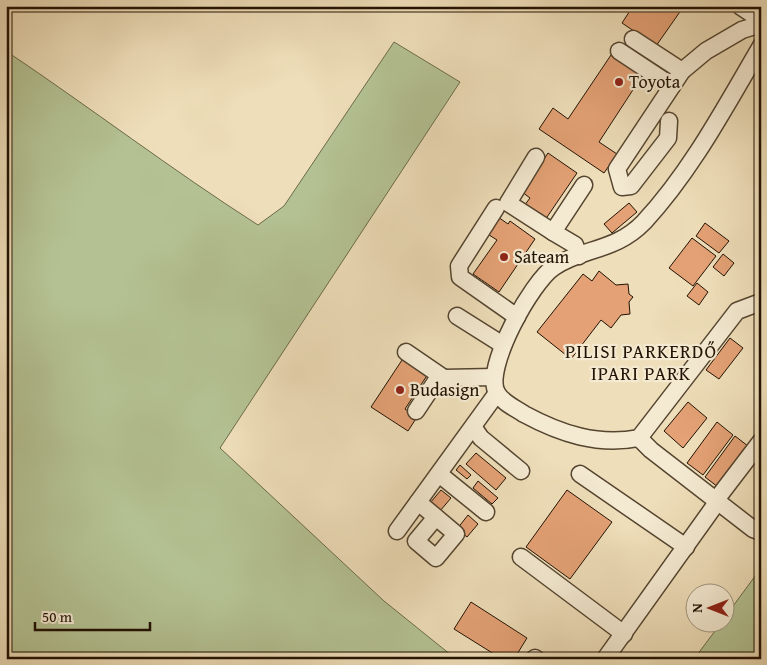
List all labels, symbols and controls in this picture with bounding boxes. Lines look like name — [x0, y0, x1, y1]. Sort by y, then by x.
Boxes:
place label: Toyota — [629, 68, 681, 95]
marker: Toyota — [613, 76, 625, 88]
place label: Sateam — [514, 243, 570, 270]
marker: Sateam — [498, 251, 510, 263]
district label: PILISI PARKERDŐ IPARI PARK — [565, 337, 717, 387]
place label: Budasign — [410, 376, 479, 403]
marker: Budasign — [394, 384, 406, 396]
north arrow — [684, 582, 734, 632]
scale bar — [35, 600, 150, 632]
text: N — [687, 603, 707, 613]
text: 50 m — [42, 606, 73, 627]

